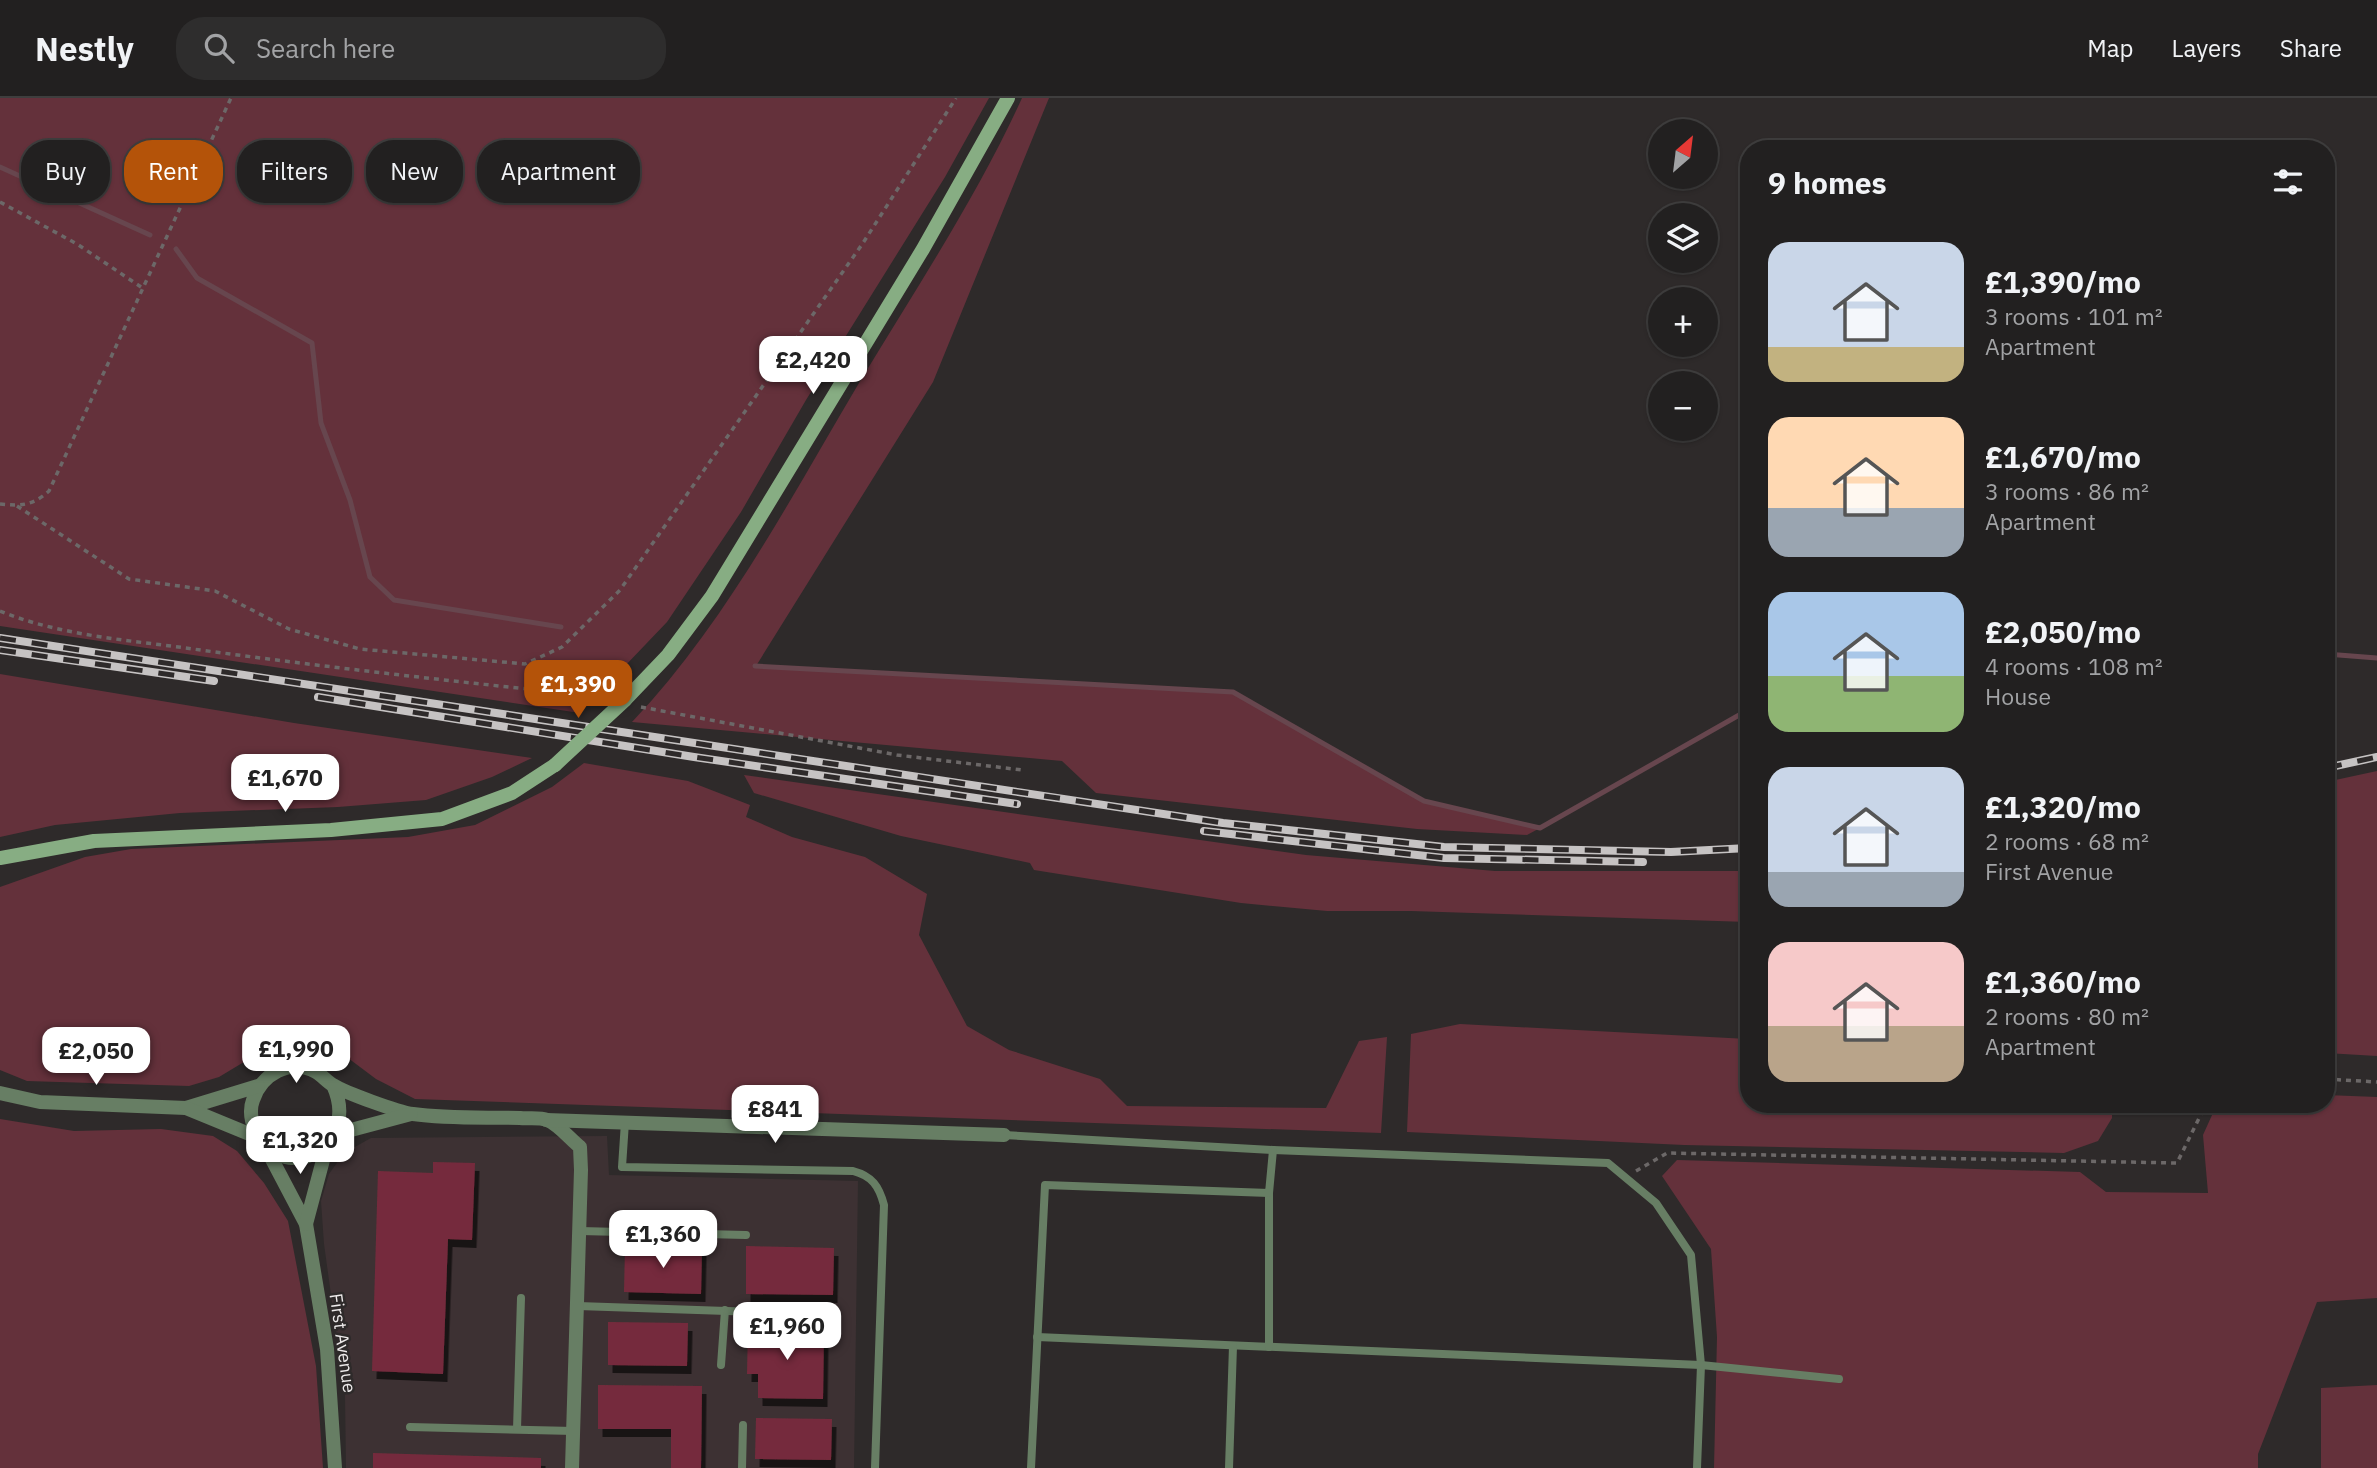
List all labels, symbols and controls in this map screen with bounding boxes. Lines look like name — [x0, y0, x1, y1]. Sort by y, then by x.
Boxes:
search box — [176, 17, 666, 80]
text: Nestly — [35, 27, 134, 70]
icon: search — [200, 29, 238, 67]
text: Search here — [256, 31, 395, 65]
text: Map — [2087, 32, 2134, 64]
text: Layers — [2172, 32, 2242, 64]
text: Share — [2280, 32, 2342, 64]
north arrow — [1648, 119, 1718, 189]
map controls — [1648, 119, 1718, 441]
chip: Buy — [21, 140, 110, 203]
chip: Rent — [124, 140, 223, 203]
chip: Filters — [237, 140, 352, 203]
chip: New — [366, 140, 463, 203]
chip: Apartment — [477, 140, 640, 203]
text: 9 homes — [1768, 163, 1887, 202]
icon: filters — [2269, 163, 2307, 201]
button: layers — [1648, 203, 1718, 273]
text: £1,390/mo — [1985, 262, 2141, 301]
icon: home — [1824, 270, 1908, 354]
button: + — [1648, 287, 1718, 357]
text: 3 rooms · 101 m² — [1985, 301, 2163, 331]
text: Apartment — [1985, 331, 2096, 361]
pin: £2,420 — [756, 336, 870, 396]
text: £2,420 — [775, 344, 851, 374]
button: − — [1648, 371, 1718, 441]
text: £1,670/mo — [1985, 437, 2141, 476]
icon: home — [1824, 445, 1908, 529]
text: 3 rooms · 86 m² — [1985, 476, 2149, 506]
text: Apartment — [1985, 506, 2096, 536]
text: £2,050/mo — [1985, 612, 2141, 651]
icon: home — [1824, 620, 1908, 704]
text: 4 rooms · 108 m² — [1985, 651, 2163, 681]
pin: £1,390 — [521, 660, 635, 720]
text: £1,390 — [540, 668, 616, 698]
text: House — [1985, 681, 2051, 711]
pin: £1,670 — [228, 754, 342, 814]
text: £1,670 — [247, 762, 323, 792]
text: £1,320/mo — [1985, 787, 2141, 826]
icon: home — [1824, 795, 1908, 879]
text: 2 rooms · 68 m² — [1985, 826, 2149, 856]
text: First Avenue — [1985, 856, 2113, 886]
text: £1,360/mo — [1985, 962, 2141, 1001]
icon: home — [1824, 970, 1908, 1054]
text: 2 rooms · 80 m² — [1985, 1001, 2149, 1031]
pin: £1,990 — [239, 1026, 353, 1085]
pin: £2,050 — [39, 1028, 153, 1087]
text: Apartment — [1985, 1031, 2096, 1061]
text: £1,990 — [258, 1033, 334, 1063]
text: £2,050 — [58, 1035, 134, 1065]
pin: £841 — [734, 1086, 816, 1145]
text: £841 — [748, 1093, 802, 1123]
pin: £1,320 — [243, 1116, 357, 1176]
text: £1,320 — [262, 1124, 338, 1154]
pin: £1,360 — [606, 1210, 720, 1270]
text: £1,360 — [625, 1218, 701, 1248]
street label: First Avenue — [325, 1292, 361, 1394]
pin: £1,960 — [730, 1302, 844, 1362]
text: £1,960 — [749, 1310, 825, 1340]

